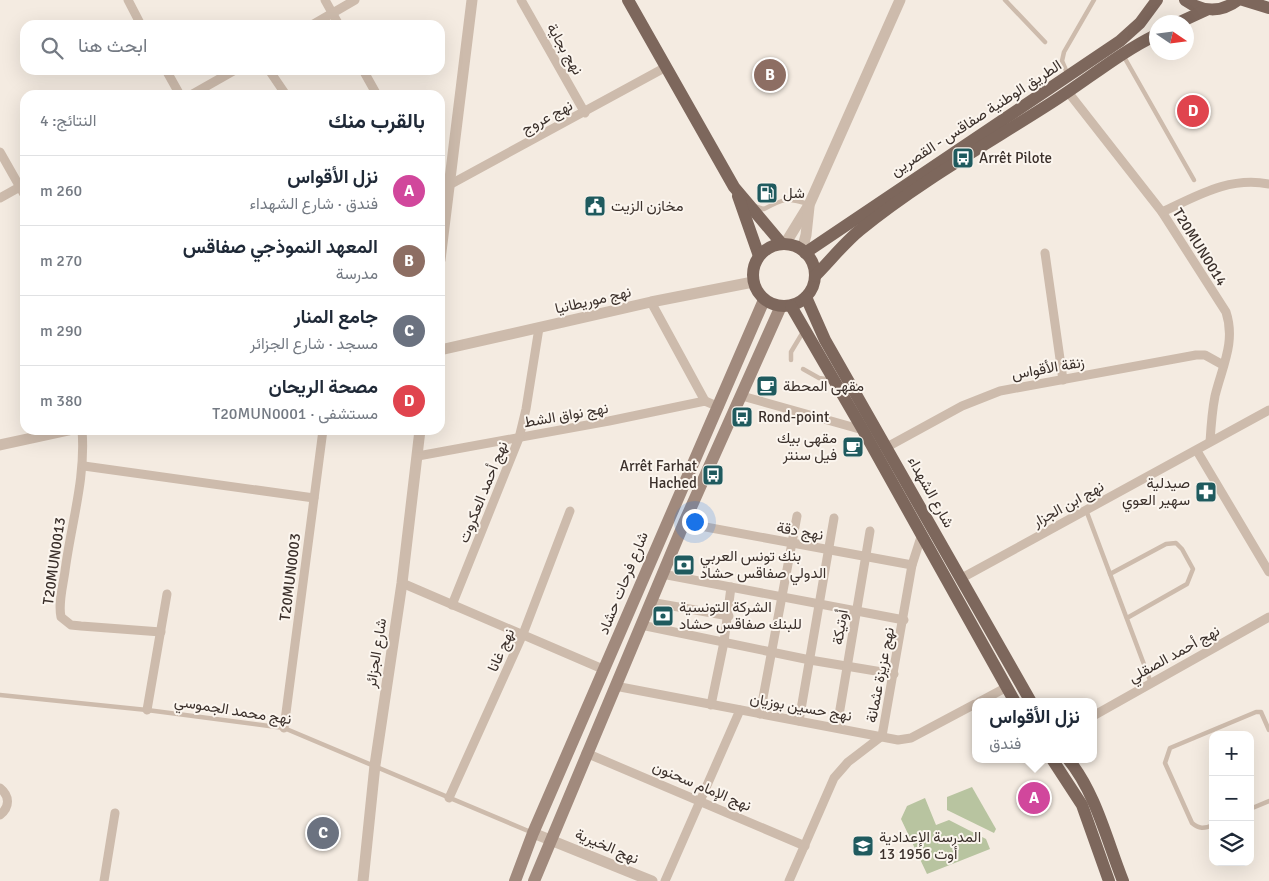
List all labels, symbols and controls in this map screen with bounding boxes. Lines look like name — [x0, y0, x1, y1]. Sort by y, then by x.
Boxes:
north arrow — [1149, 15, 1194, 60]
search box — [20, 20, 445, 75]
street label: نهج بجاية — [541, 20, 587, 79]
icon: search — [38, 34, 66, 62]
text: ابحث هنا — [78, 34, 147, 58]
pin: B — [754, 56, 786, 94]
street label: الطريق الوطنية صفاقس - القصرين — [887, 56, 1065, 181]
pin: D — [1177, 92, 1209, 130]
street label: نهج عروج — [518, 96, 577, 140]
text: بالقرب منك — [328, 108, 425, 134]
text: النتائج: 4 — [40, 111, 96, 131]
bus stop icon: Arrêt Pilote — [951, 146, 975, 170]
place label: Arrêt Pilote — [979, 149, 1052, 167]
text: نزل الأقواس — [287, 165, 378, 189]
text: 260 m — [40, 181, 82, 201]
text: A — [404, 181, 414, 201]
fuel station icon: شل — [755, 181, 779, 205]
place label: شل — [783, 184, 805, 202]
text: فندق · شارع الشهداء — [250, 194, 378, 214]
public building icon: مخازن الزيت — [583, 194, 607, 218]
place label: مخازن الزيت — [611, 197, 684, 215]
street label: T20MUN0014 — [1169, 205, 1231, 289]
text: المعهد النموذجي صفاقس — [183, 235, 378, 259]
text: 270 m — [40, 251, 82, 271]
text: B — [404, 251, 414, 271]
text: مدرسة — [336, 264, 378, 284]
street label: نهج موريطانيا — [553, 283, 633, 319]
text: جامع المنار — [294, 305, 378, 329]
text: 290 m — [40, 321, 82, 341]
text: C — [404, 321, 414, 341]
text: مسجد · شارع الجزائر — [250, 334, 378, 354]
street label: زنقة الأقواس — [1010, 353, 1086, 384]
cafe icon: مقهى المحطة — [755, 374, 779, 398]
text: مصحة الريحان — [268, 375, 378, 399]
place label: مقهى المحطة — [783, 377, 864, 396]
text: 380 m — [40, 391, 82, 411]
text: D — [404, 391, 414, 411]
street label: نهج نواق الشط — [522, 399, 610, 433]
text: مستشفى · T20MUN0001 — [212, 404, 378, 424]
bus stop icon: Rond-point — [730, 405, 754, 429]
place label: Rond-point — [758, 408, 829, 426]
place label: مقهى بيك فيل سنتر — [777, 429, 837, 464]
cafe icon: مقهى بيك فيل سنتر — [841, 435, 865, 459]
street label: نهج أحمد العكروت — [454, 438, 513, 546]
street label: شارع الشهداء — [902, 453, 958, 532]
place label: Arrêt Farhat Hached — [620, 457, 697, 492]
bus stop icon: Arrêt Farhat Hached — [701, 463, 725, 487]
place label: صيدلية سهير العوي — [1122, 474, 1190, 513]
street label: نهج ابن الجزار — [1028, 477, 1108, 533]
pharmacy icon: صيدلية سهير العوي — [1194, 480, 1218, 504]
your location — [682, 509, 708, 535]
street label: T20MUN0013 — [39, 516, 69, 606]
street label: نهج دقة — [775, 518, 825, 546]
street label: شارع فرحات حشاد — [594, 529, 654, 638]
street label: T20MUN0003 — [276, 532, 304, 622]
place label: بنك تونس العربي الدولي صفاقس حشاد — [700, 547, 826, 586]
bank icon: بنك تونس العربي الدولي صفاقس حشاد — [672, 553, 696, 577]
place label: الشركة التونسية للبنك صفاقس حشاد — [679, 598, 802, 634]
bank icon: الشركة التونسية للبنك صفاقس حشاد — [651, 604, 675, 628]
street label: أوتيكة — [828, 607, 852, 646]
street label: شارع الجزائر — [361, 617, 392, 690]
street label: نهج أحمد الصقلي — [1125, 622, 1225, 690]
street label: نهج غانا — [484, 626, 520, 675]
street label: نهج عزيزة عثمانة — [862, 626, 900, 725]
street label: نهج حسين بوزيان — [748, 689, 853, 727]
street label: نهج محمد الجموسي — [173, 692, 293, 732]
popup — [972, 698, 1097, 763]
text: نزل الأقواس — [989, 705, 1080, 729]
map controls — [1209, 731, 1254, 866]
button: + — [1209, 731, 1254, 776]
text: فندق — [989, 734, 1021, 754]
street label: نهج الإمام سحنون — [649, 757, 754, 817]
button: − — [1209, 776, 1254, 821]
pin: A — [1018, 779, 1050, 817]
pin: C — [307, 814, 339, 852]
button: layers — [1209, 821, 1254, 866]
street label: نهج الخيرية — [572, 825, 642, 869]
place label: المدرسة الإعدادية 13 أوت 1956 — [879, 828, 981, 863]
school or university icon: المدرسة الإعدادية 13 أوت 1956 — [851, 834, 875, 858]

